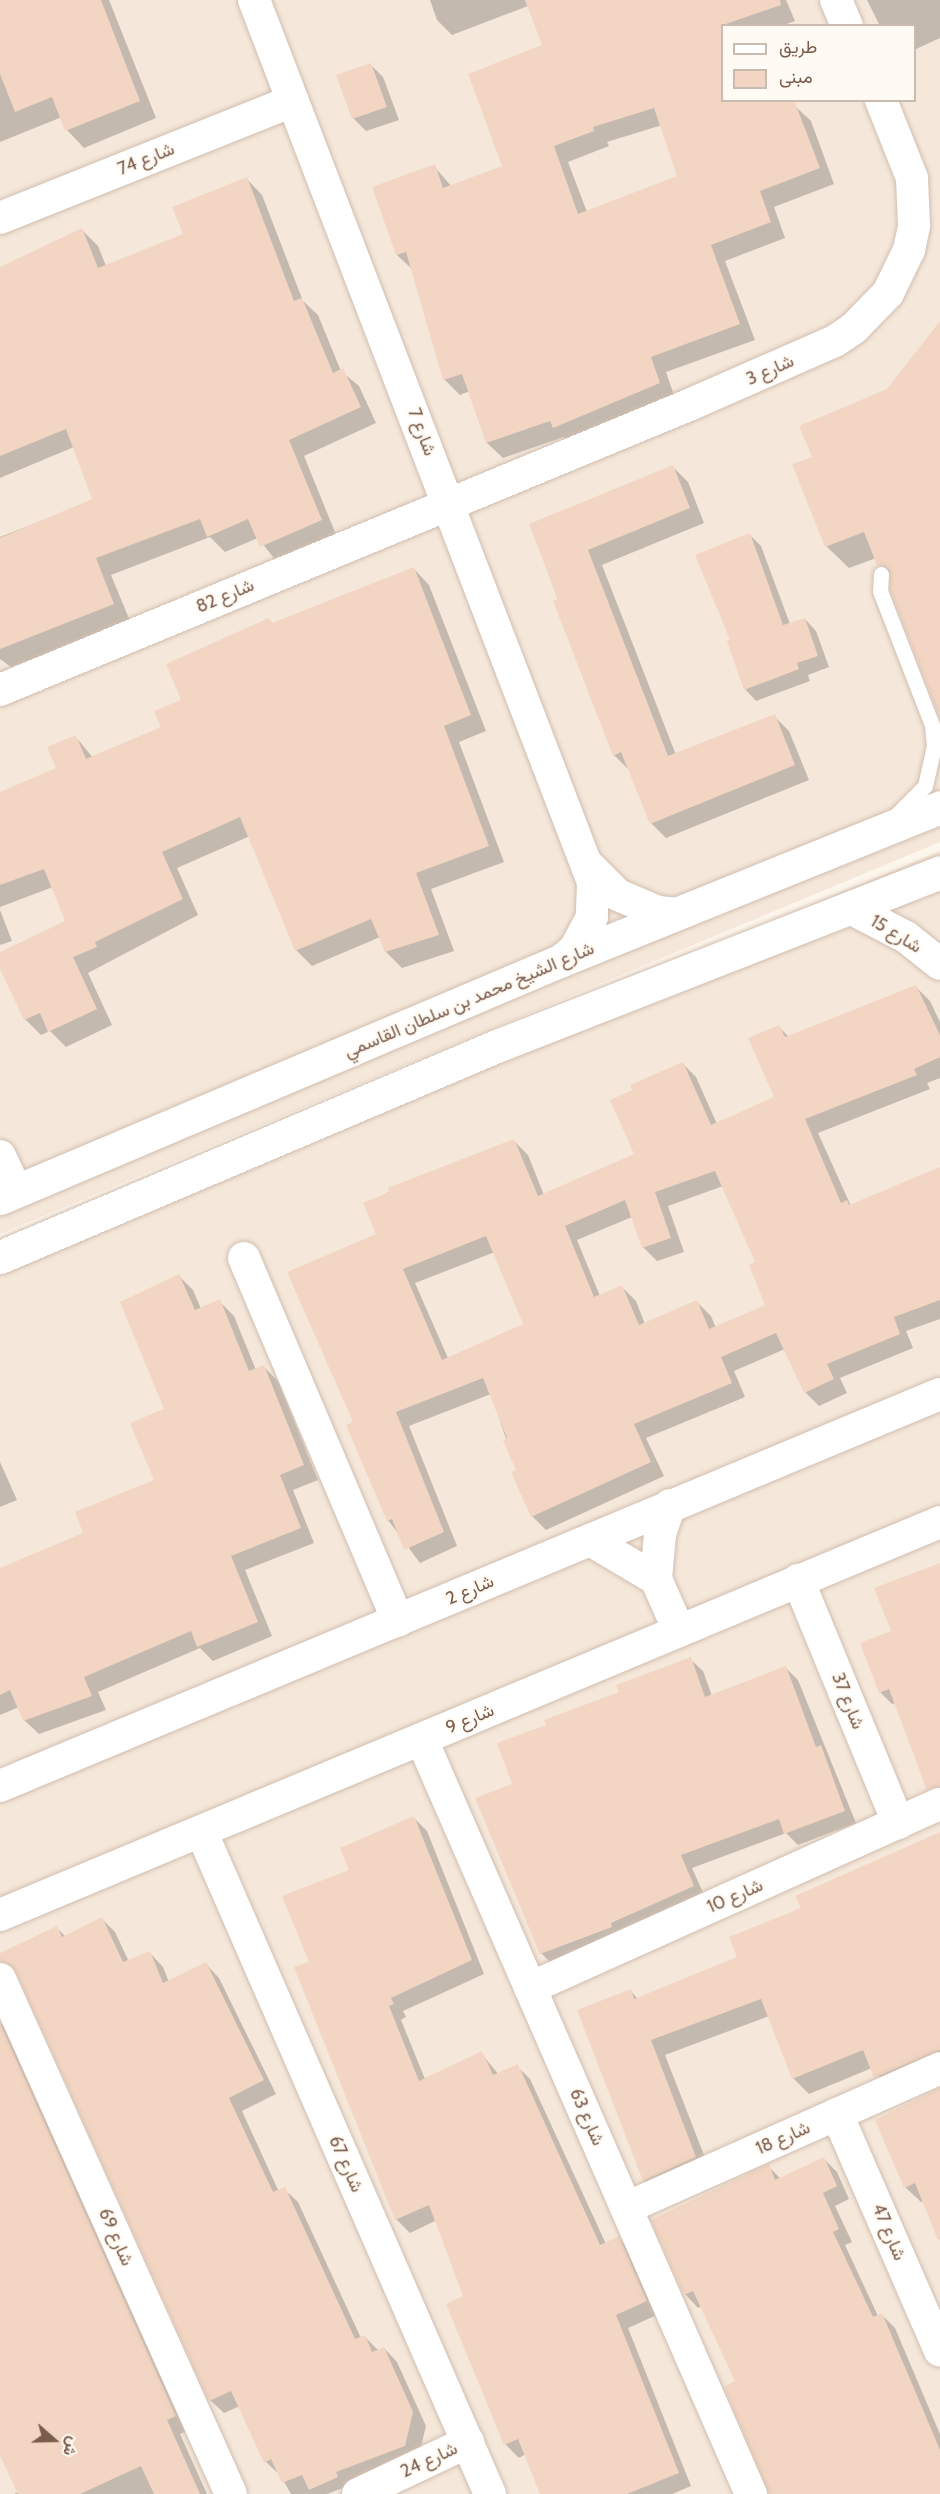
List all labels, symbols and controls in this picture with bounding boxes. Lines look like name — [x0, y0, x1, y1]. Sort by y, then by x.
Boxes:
legend — [721, 24, 916, 102]
text: طريق — [779, 36, 817, 58]
text: مبنى — [779, 66, 813, 88]
street label: شارع 74 — [115, 138, 177, 180]
street label: شارع 3 — [743, 350, 797, 390]
street label: شارع 7 — [403, 405, 441, 459]
street label: شارع 82 — [193, 574, 257, 618]
street label: شارع 15 — [866, 910, 926, 958]
street label: شارع الشيخ محمد بن سلطان القاسمي — [341, 937, 597, 1063]
street label: شارع 2 — [443, 1570, 497, 1610]
street label: شارع 37 — [827, 1670, 869, 1732]
street label: شارع 9 — [443, 1699, 497, 1739]
street label: شارع 10 — [704, 1874, 766, 1918]
street label: شارع 63 — [565, 2085, 609, 2149]
street label: شارع 18 — [753, 2117, 813, 2159]
street label: شارع 67 — [324, 2132, 368, 2196]
street label: شارع 47 — [867, 2200, 911, 2264]
street label: شارع 69 — [94, 2205, 138, 2269]
north arrow — [24, 2410, 84, 2470]
text: ش — [59, 2434, 84, 2459]
street label: شارع 24 — [397, 2438, 461, 2482]

